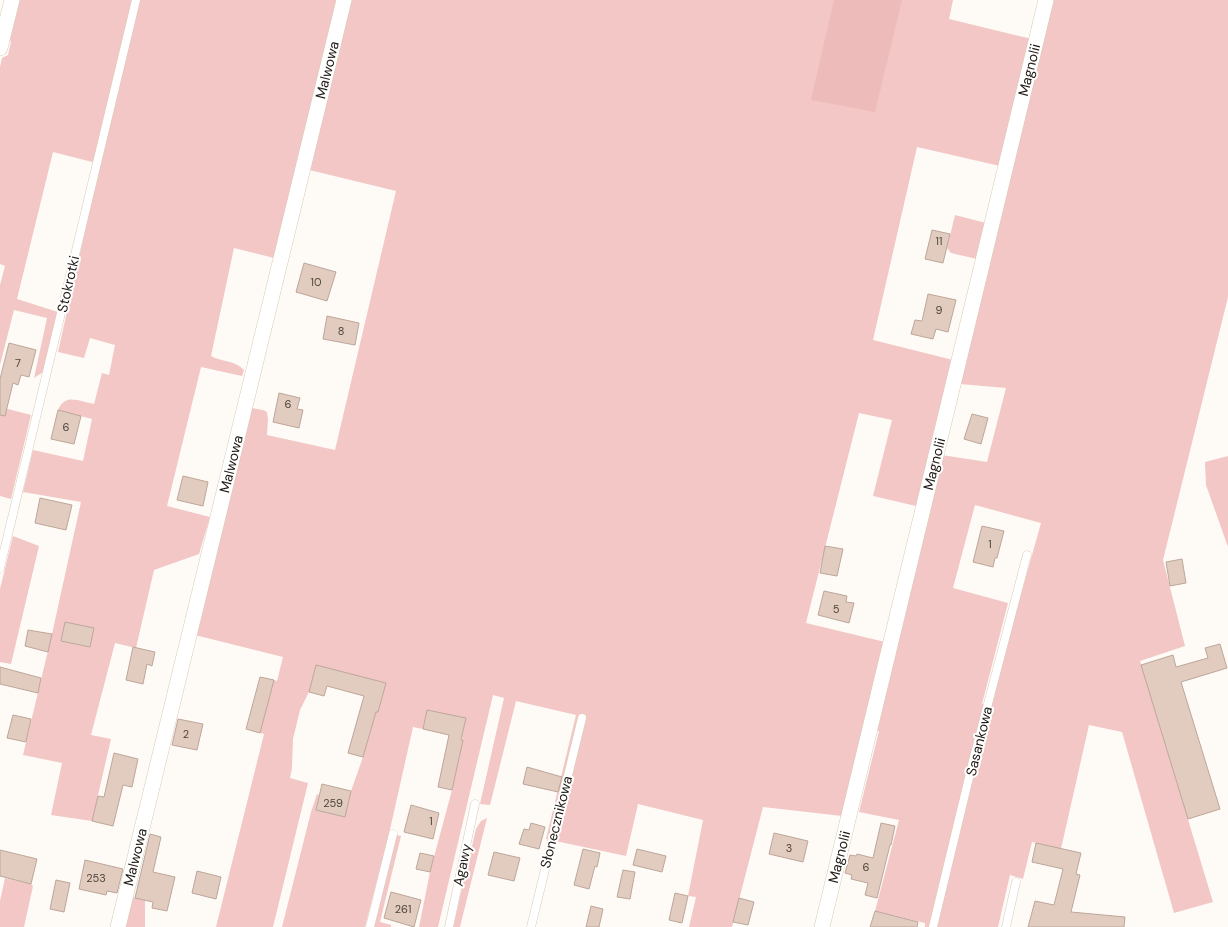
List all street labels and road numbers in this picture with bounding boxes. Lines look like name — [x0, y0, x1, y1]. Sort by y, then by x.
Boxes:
street label: Malwowa — [311, 39, 343, 101]
street label: Magnolii — [1014, 42, 1044, 98]
street label: Stokrotki — [53, 254, 83, 314]
street label: Malwowa — [215, 433, 247, 495]
street label: Magnolii — [919, 436, 949, 492]
street label: Sasankowa — [962, 704, 996, 778]
street label: Słonecznikowa — [536, 774, 576, 870]
street label: Malwowa — [119, 826, 151, 888]
street label: Magnolii — [824, 829, 854, 885]
street label: Agawy — [449, 842, 475, 888]

